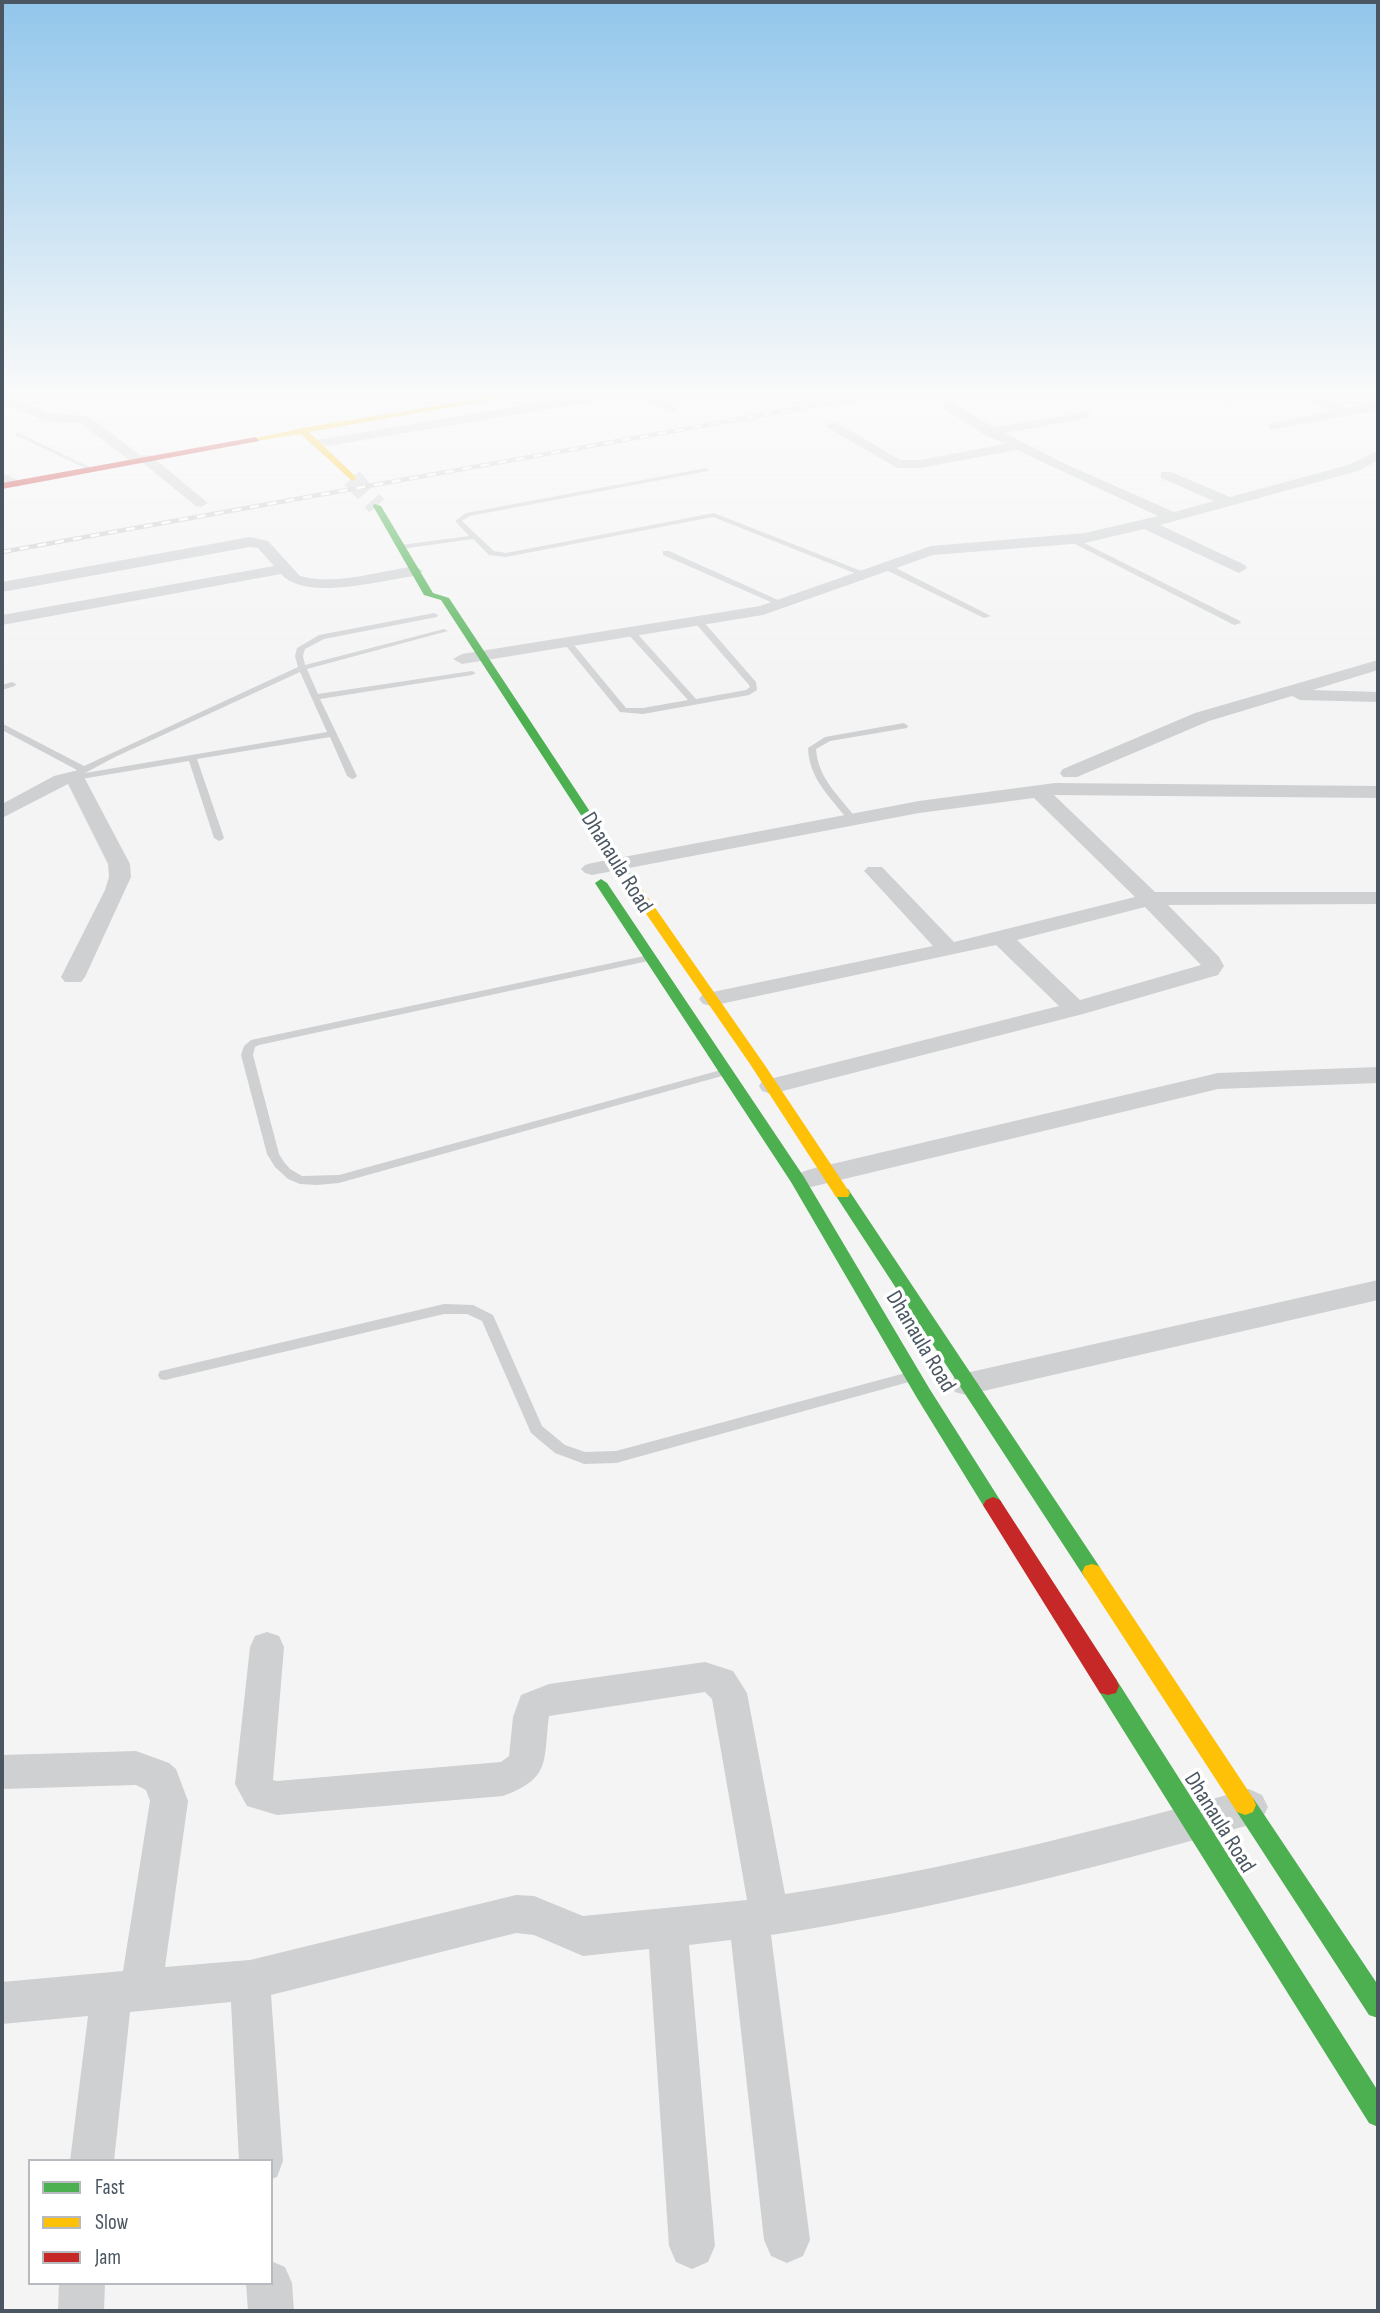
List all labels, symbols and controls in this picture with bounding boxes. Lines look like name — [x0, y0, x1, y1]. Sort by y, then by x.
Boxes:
street label: Dhanaula Road — [574, 808, 658, 918]
street label: Dhanaula Road — [879, 1286, 961, 1398]
street label: Dhanaula Road — [1177, 1768, 1261, 1878]
legend — [28, 2159, 273, 2285]
text: Fast — [95, 2175, 125, 2200]
text: Slow — [95, 2210, 128, 2235]
text: Jam — [95, 2245, 121, 2270]

